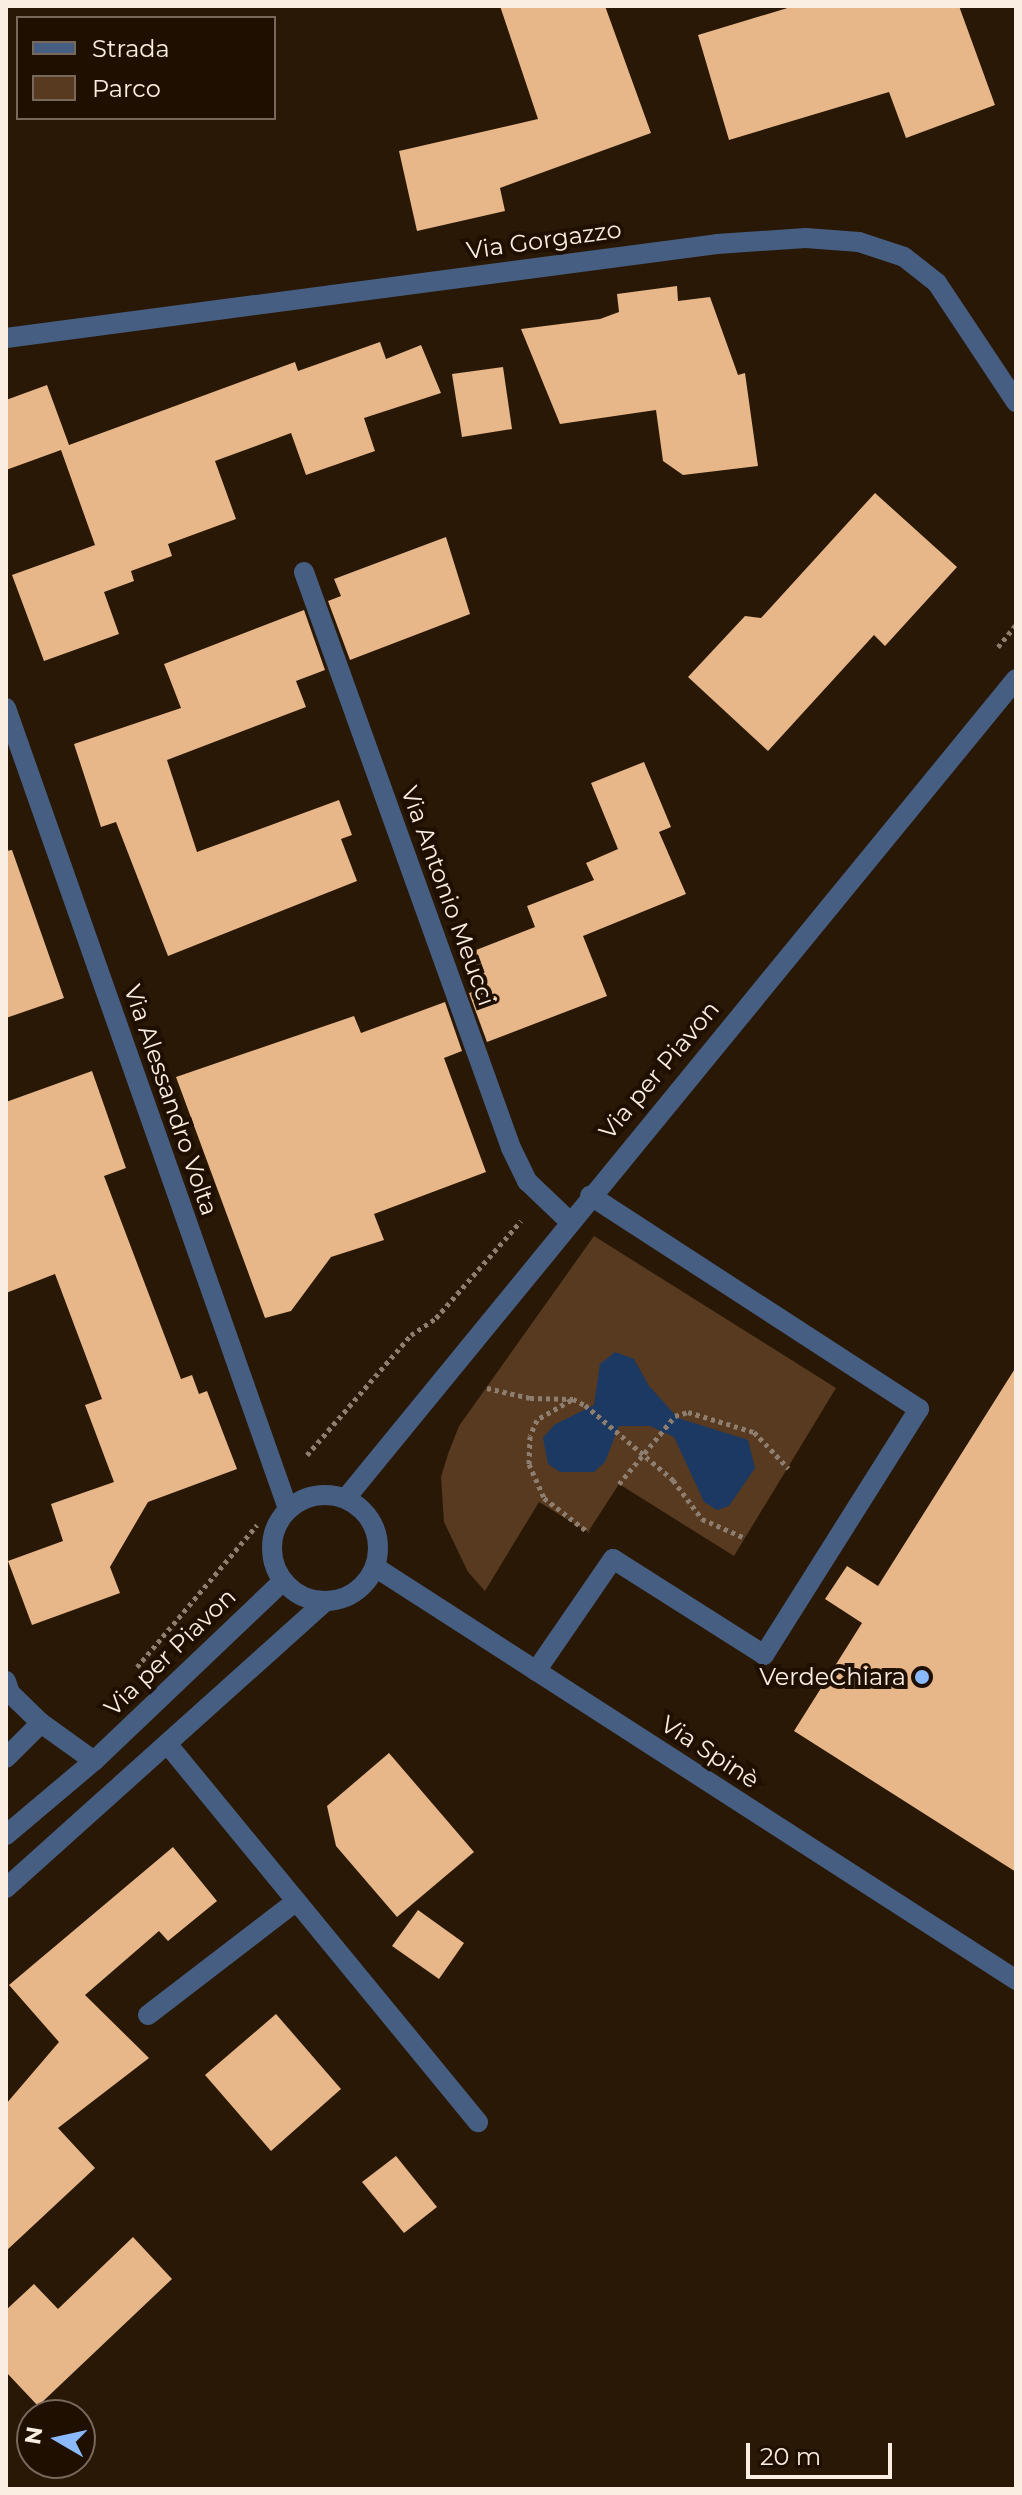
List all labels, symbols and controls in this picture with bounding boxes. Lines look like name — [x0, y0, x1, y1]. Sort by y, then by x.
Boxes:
legend — [16, 16, 276, 120]
text: Strada — [92, 34, 170, 63]
text: Parco — [92, 74, 161, 103]
street label: Via Gorgazzo — [465, 215, 623, 265]
street label: Via Antonio Meucci — [395, 782, 501, 1010]
street label: Via Alessandro Volta — [118, 981, 224, 1219]
street label: Via per Piavon — [593, 995, 725, 1145]
street label: Via per Piavon — [98, 1582, 242, 1722]
place label: VerdeChiara — [759, 1663, 906, 1691]
marker: VerdeChiara — [913, 1668, 931, 1686]
street label: Via Spinè — [655, 1710, 765, 1794]
north arrow — [16, 2399, 96, 2479]
text: N — [19, 2425, 49, 2446]
scale bar — [750, 2427, 896, 2477]
text: 20 m — [760, 2442, 821, 2471]

